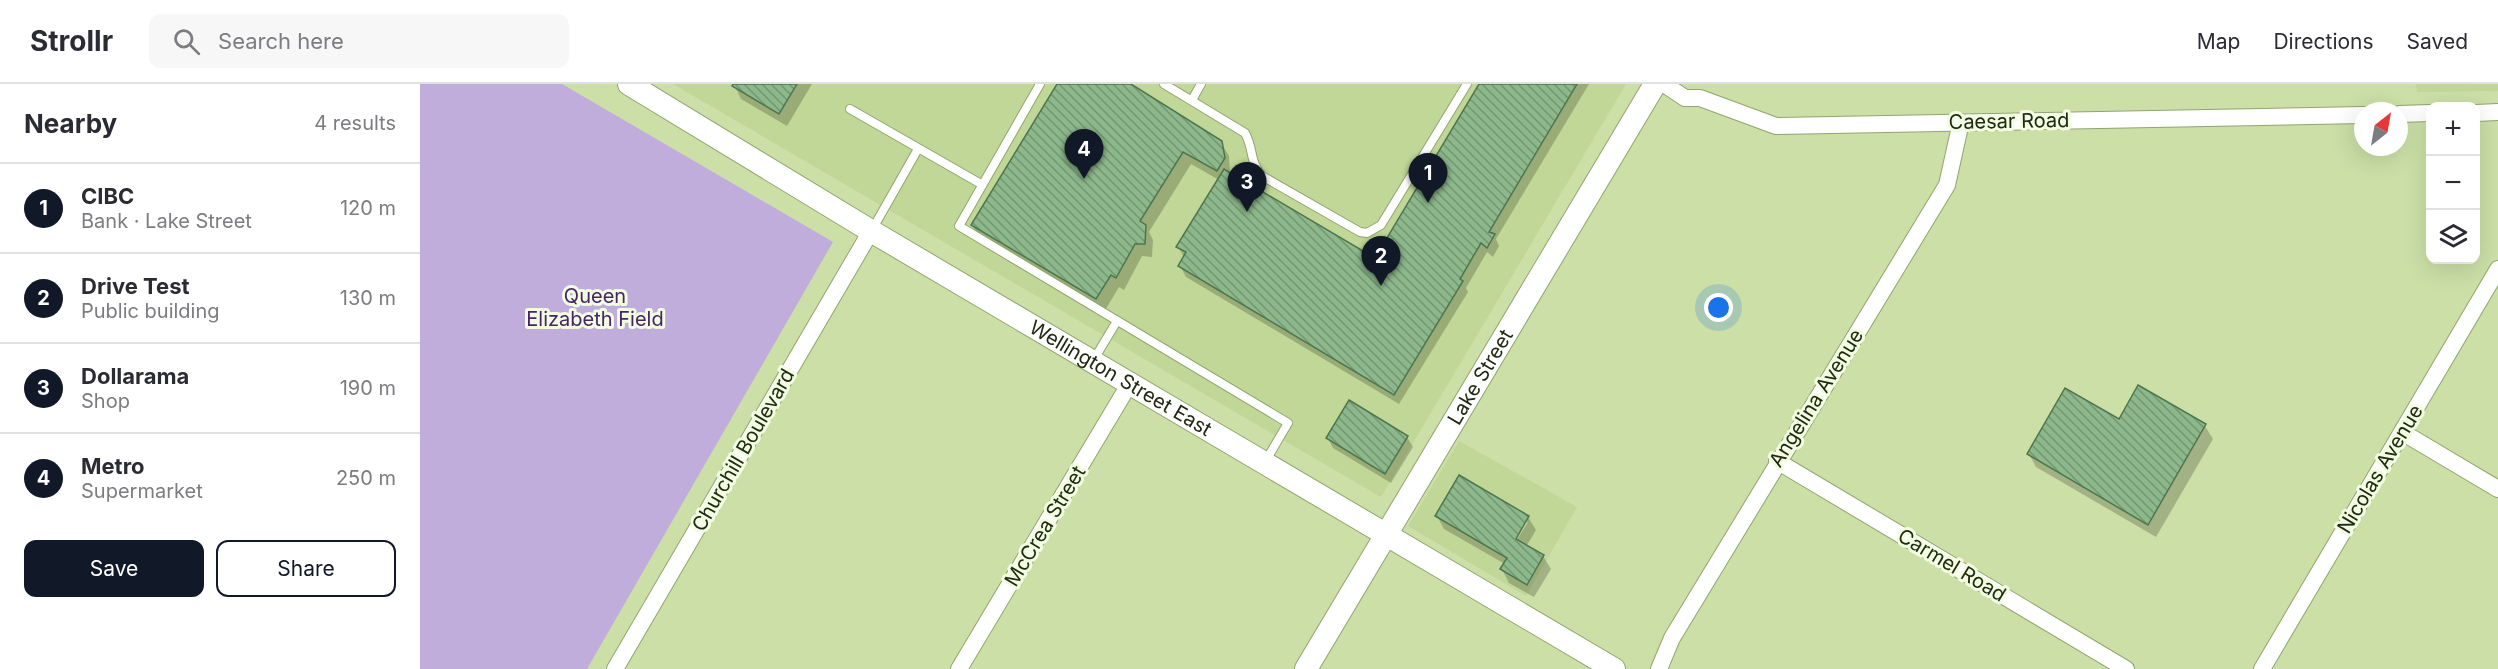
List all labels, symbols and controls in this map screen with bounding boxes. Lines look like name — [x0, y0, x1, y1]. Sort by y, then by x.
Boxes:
search box — [149, 14, 569, 68]
text: Strollr — [30, 24, 113, 58]
icon: search — [170, 25, 203, 58]
text: Search here — [218, 28, 344, 54]
text: Map — [2197, 29, 2240, 54]
text: Directions — [2273, 29, 2374, 54]
text: Saved — [2407, 29, 2468, 54]
north arrow — [2354, 102, 2408, 156]
map controls — [2426, 102, 2480, 264]
button: + — [2426, 102, 2480, 156]
text: Nearby — [24, 108, 117, 139]
street label: Caesar Road — [1948, 108, 2070, 134]
text: 4 results — [314, 111, 396, 135]
pin: 4 — [1064, 130, 1104, 179]
pin: 1 — [1408, 154, 1448, 203]
button: − — [2426, 156, 2480, 210]
pin: 3 — [1228, 162, 1266, 212]
text: CIBC — [81, 183, 134, 209]
text: 1 — [39, 196, 48, 220]
text: 120 m — [340, 196, 396, 220]
text: Bank · Lake Street — [81, 209, 252, 233]
button: layers — [2426, 210, 2480, 264]
pin: 2 — [1362, 236, 1400, 286]
text: Drive Test — [81, 273, 190, 299]
park label: Queen Elizabeth Field — [526, 284, 664, 331]
text: 2 — [37, 286, 50, 310]
text: 130 m — [340, 286, 396, 310]
your location — [1704, 293, 1733, 322]
text: Public building — [81, 299, 220, 323]
street label: Wellington Street East — [1025, 315, 1216, 441]
street label: Lake Street — [1443, 325, 1518, 429]
street label: Angelina Avenue — [1764, 325, 1868, 471]
text: Dollarama — [81, 363, 189, 389]
street label: Churchill Boulevard — [687, 364, 799, 536]
text: 3 — [37, 376, 50, 400]
text: 190 m — [340, 376, 396, 400]
text: Shop — [81, 389, 130, 413]
street label: Nicolas Avenue — [2332, 400, 2428, 538]
text: Metro — [81, 453, 145, 479]
street label: McCrea Street — [1000, 461, 1091, 591]
text: 4 — [37, 466, 50, 490]
text: 250 m — [336, 466, 396, 490]
text: Supermarket — [81, 479, 203, 503]
street label: Carmel Road — [1894, 523, 2010, 607]
button: Save — [24, 540, 204, 597]
button: Share — [216, 540, 396, 597]

